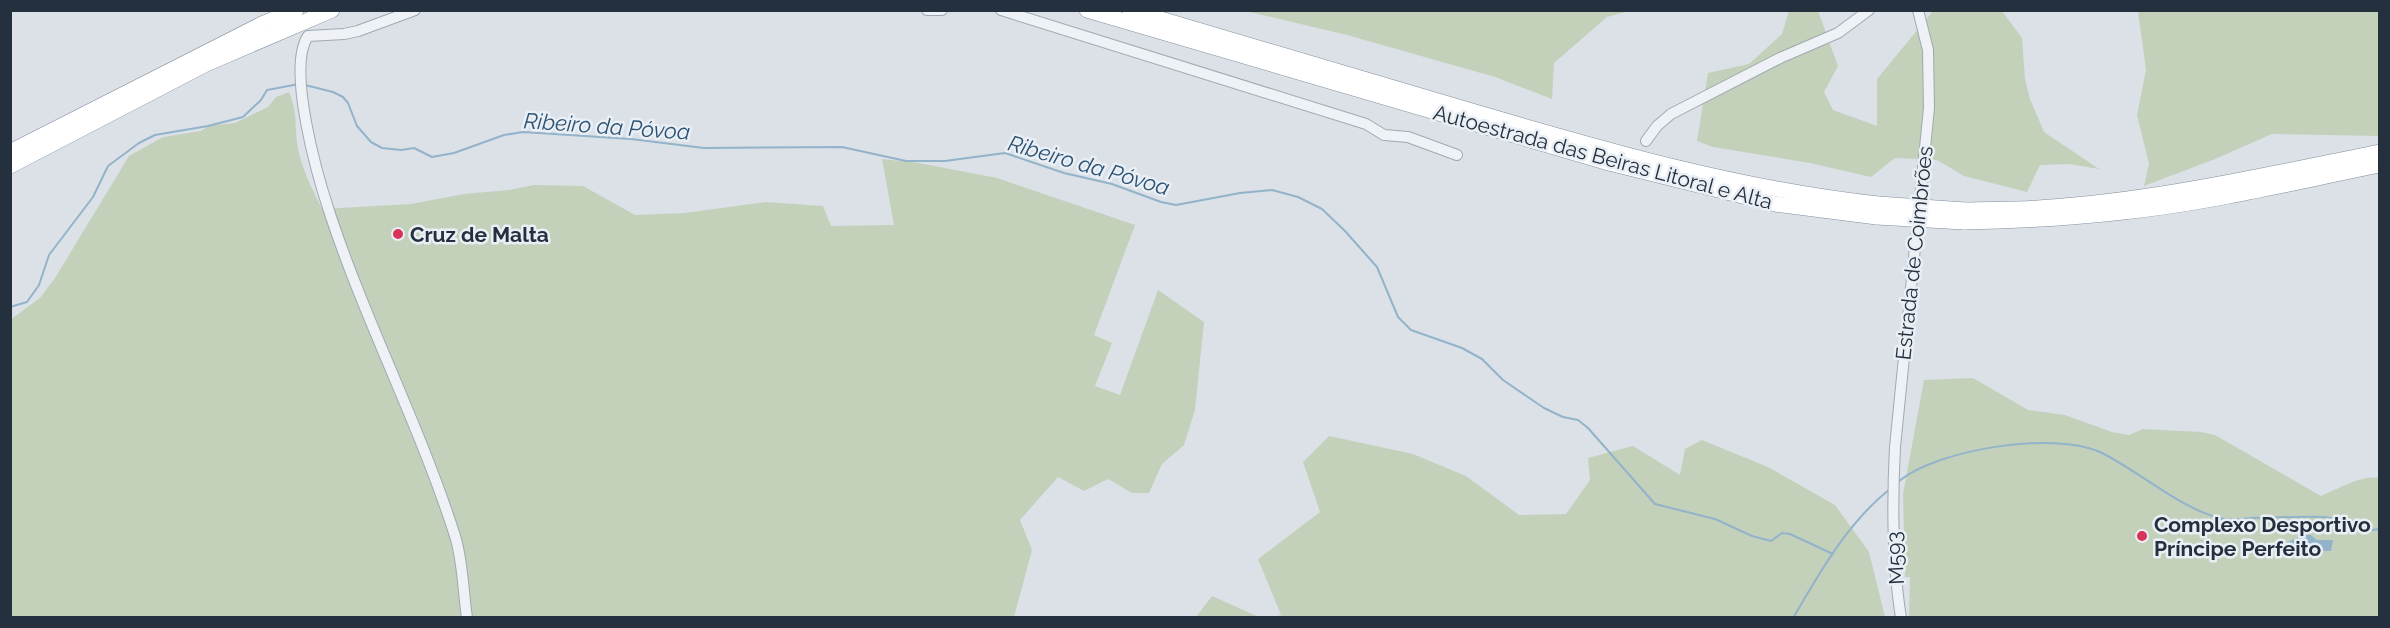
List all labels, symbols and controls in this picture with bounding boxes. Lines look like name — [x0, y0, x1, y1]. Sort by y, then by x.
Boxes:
street label: Autoestrada das Beiras Litoral e Alta — [1431, 100, 1775, 214]
water label: Ribeiro da Póvoa — [523, 107, 691, 145]
water label: Ribeiro da Póvoa — [1005, 130, 1173, 200]
street label: Estrada de Coimbrões — [1890, 145, 1938, 361]
place label: Cruz de Malta — [410, 222, 549, 247]
marker: Cruz de Malta — [391, 227, 405, 241]
place label: Complexo Desportivo Príncipe Perfeito — [2154, 512, 2371, 561]
marker: Complexo Desportivo Príncipe Perfeito — [2135, 529, 2149, 543]
street label: M593 — [1881, 531, 1909, 585]

